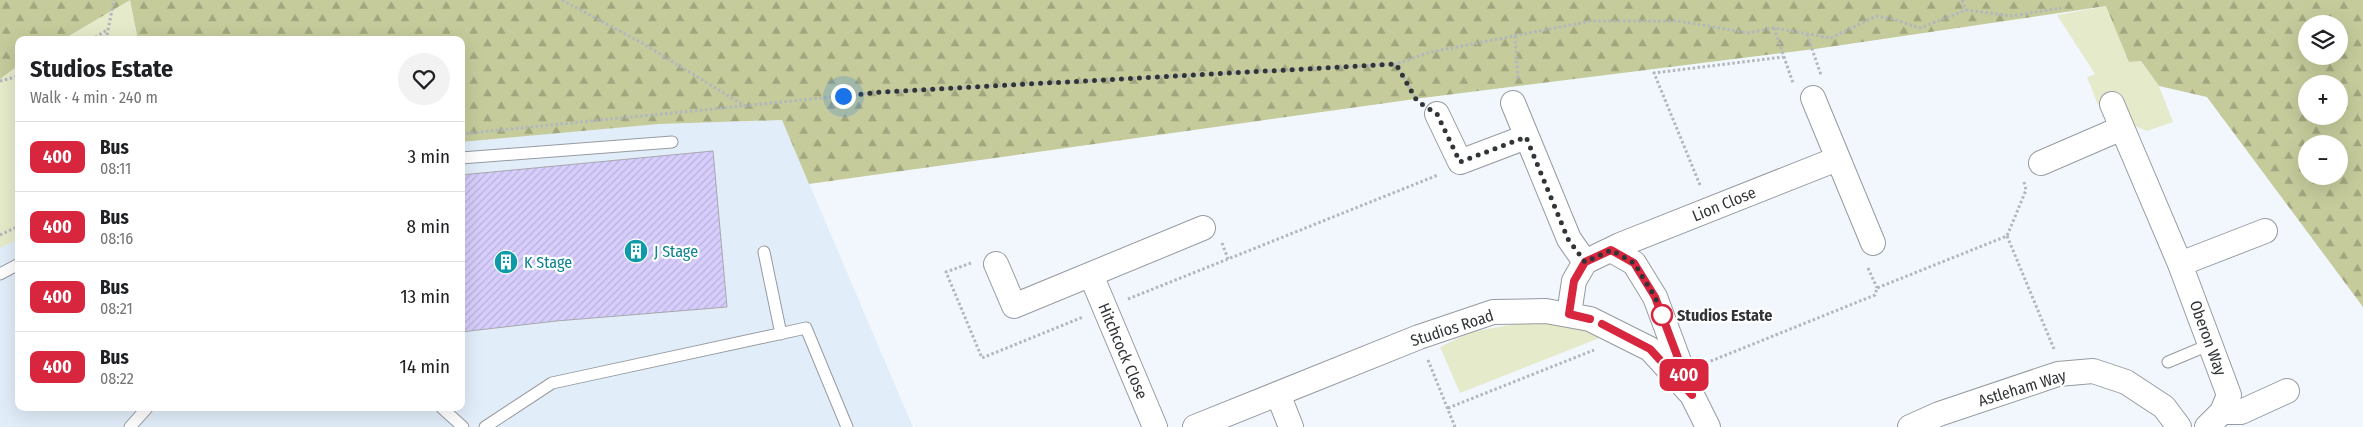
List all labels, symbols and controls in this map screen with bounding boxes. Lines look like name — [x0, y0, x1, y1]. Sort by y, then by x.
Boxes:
map controls — [2298, 15, 2348, 185]
button: layers — [2298, 15, 2348, 65]
button: heart — [398, 53, 450, 105]
text: Studios Estate — [30, 55, 173, 83]
button: + — [2298, 75, 2348, 125]
your location — [831, 84, 856, 109]
text: Walk · 4 min · 240 m — [30, 88, 158, 107]
button: − — [2298, 135, 2348, 185]
text: Bus — [100, 136, 129, 159]
text: 3 min — [408, 145, 450, 168]
text: 400 — [43, 146, 72, 168]
text: 08:11 — [100, 159, 131, 178]
street label: Lion Close — [1689, 183, 1759, 225]
text: Bus — [100, 206, 129, 229]
text: 8 min — [407, 215, 450, 238]
text: 400 — [43, 216, 72, 238]
text: 08:16 — [100, 229, 133, 248]
building icon: J Stage — [623, 238, 649, 264]
place label: J Stage — [654, 242, 698, 261]
building icon: K Stage — [493, 249, 519, 275]
place label: K Stage — [524, 253, 572, 272]
text: Bus — [100, 276, 129, 299]
text: 13 min — [400, 285, 450, 308]
text: 400 — [43, 286, 72, 308]
street label: Oberon Way — [2186, 298, 2231, 379]
text: 08:21 — [100, 299, 133, 318]
street label: Hitchcock Close — [1094, 300, 1152, 402]
marker: Studios Estate — [1651, 304, 1673, 326]
street label: Studios Road — [1408, 306, 1496, 350]
place label: Studios Estate — [1677, 306, 1772, 325]
text: Bus — [100, 346, 129, 369]
text: 14 min — [400, 355, 450, 378]
text: 400 — [43, 356, 72, 378]
line badge: 400 — [1655, 359, 1713, 391]
text: 400 — [1670, 364, 1698, 386]
street label: Astleham Way — [1976, 365, 2069, 410]
text: 08:22 — [100, 369, 134, 388]

